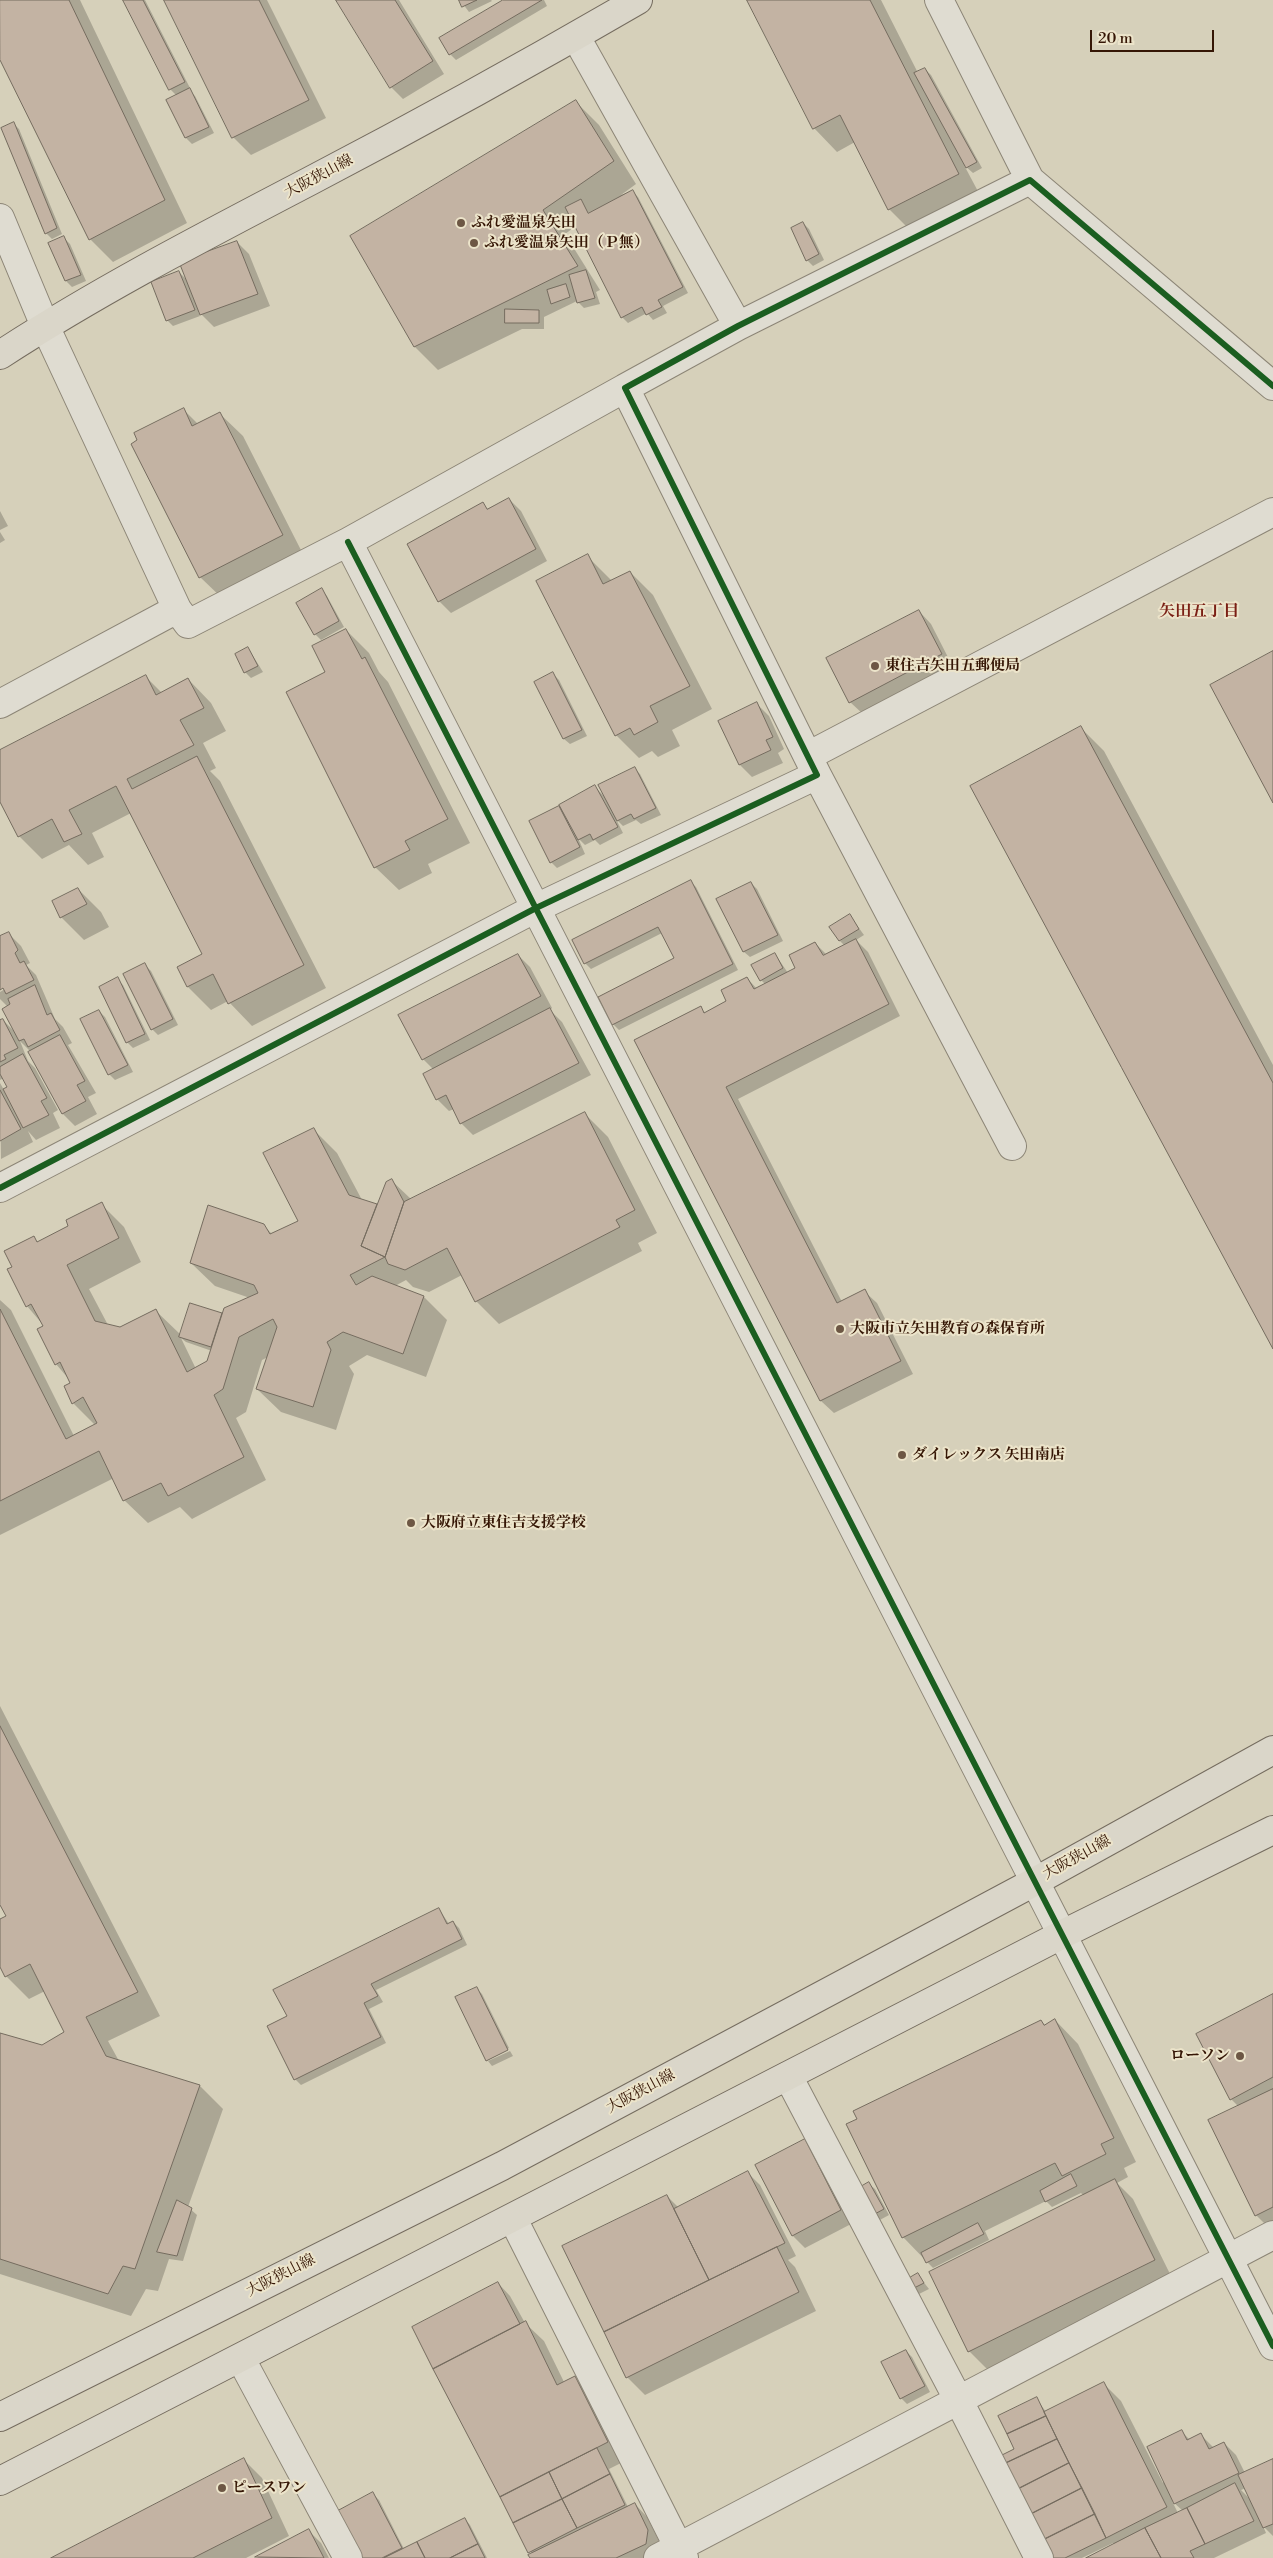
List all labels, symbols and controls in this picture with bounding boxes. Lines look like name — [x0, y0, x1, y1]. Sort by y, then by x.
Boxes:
scale bar — [1093, 20, 1217, 52]
text: 20 m — [1098, 29, 1133, 48]
street label: 大阪狭山線 — [282, 151, 356, 203]
place label: ふれ愛温泉矢田 — [471, 214, 576, 232]
marker: ふれ愛温泉矢田 — [455, 217, 467, 229]
place label: ふれ愛温泉矢田（Ｐ無） — [484, 234, 649, 252]
marker: ふれ愛温泉矢田（Ｐ無） — [468, 237, 480, 249]
district label: 矢田五丁目 — [1159, 602, 1239, 622]
place label: 東住吉矢田五郵便局 — [885, 657, 1020, 675]
marker: 東住吉矢田五郵便局 — [869, 660, 881, 672]
place label: 大阪市立矢田教育の森保育所 — [850, 1320, 1045, 1338]
marker: 大阪市立矢田教育の森保育所 — [834, 1323, 846, 1335]
place label: ダイレックス 矢田南店 — [912, 1446, 1064, 1464]
marker: ダイレックス 矢田南店 — [896, 1449, 908, 1461]
place label: 大阪府立東住吉支援学校 — [421, 1514, 586, 1532]
marker: 大阪府立東住吉支援学校 — [405, 1517, 417, 1529]
street label: 大阪狭山線 — [1040, 1832, 1114, 1884]
place label: ローソン — [1170, 2047, 1230, 2065]
marker: ローソン — [1234, 2050, 1246, 2062]
street label: 大阪狭山線 — [604, 2066, 678, 2118]
street label: 大阪狭山線 — [244, 2251, 318, 2301]
place label: ピースワン — [232, 2479, 306, 2497]
marker: ピースワン — [216, 2482, 228, 2494]

